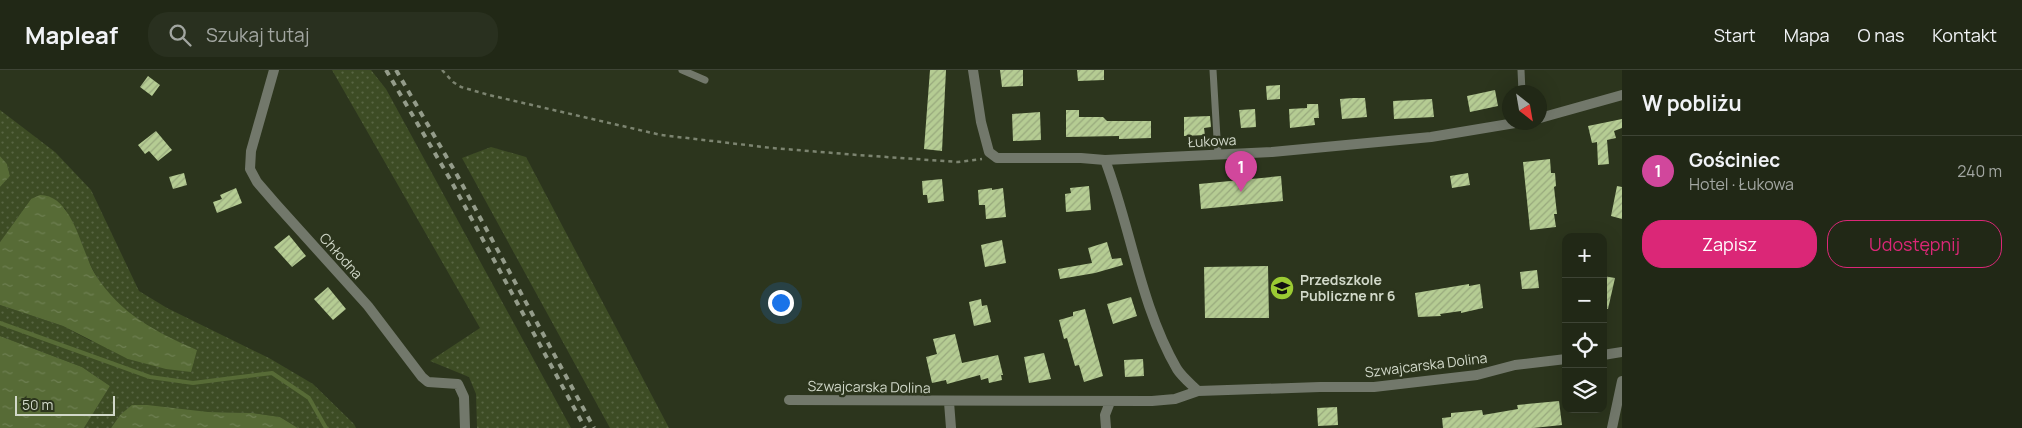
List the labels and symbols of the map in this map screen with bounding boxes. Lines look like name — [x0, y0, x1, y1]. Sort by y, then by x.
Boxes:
north arrow — [1502, 85, 1547, 130]
street label: Łukowa — [1187, 130, 1237, 151]
pin: 1 — [1225, 151, 1257, 192]
street label: Chłodna — [316, 229, 367, 283]
place label: Przedszkole Publiczne nr 6 — [1300, 270, 1395, 305]
school or university icon: Przedszkole Publiczne nr 6 — [1269, 275, 1295, 301]
your location — [768, 290, 794, 316]
street label: Szwajcarska Dolina — [1364, 348, 1488, 381]
street label: Szwajcarska Dolina — [807, 376, 931, 397]
scale bar — [15, 393, 115, 416]

